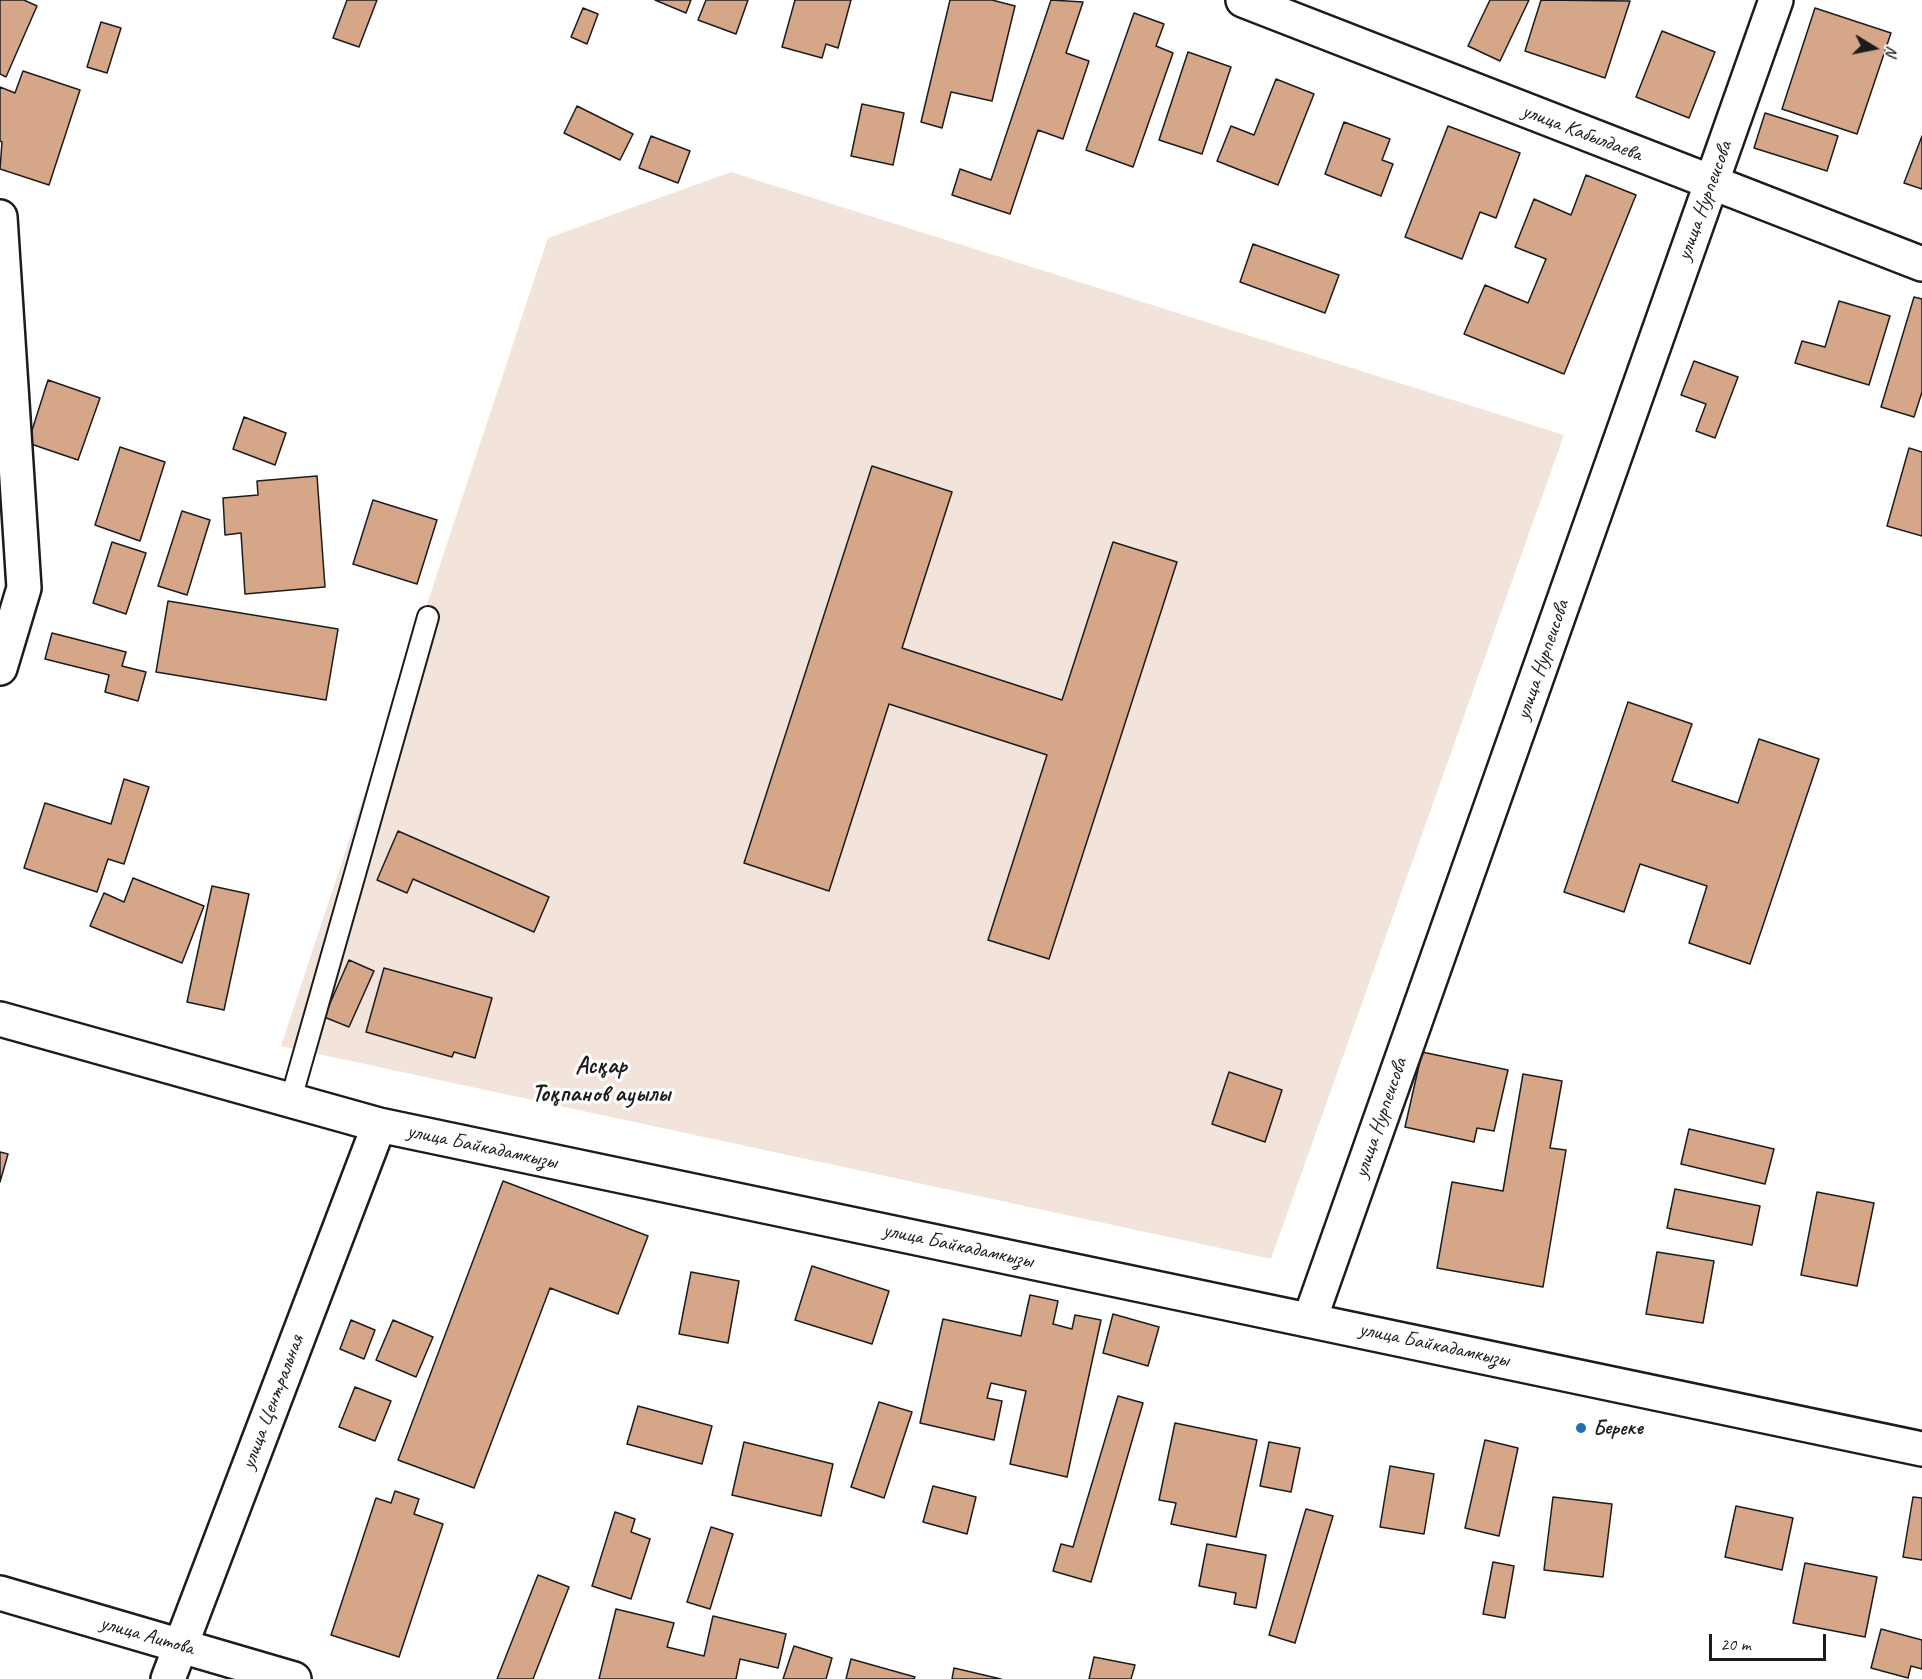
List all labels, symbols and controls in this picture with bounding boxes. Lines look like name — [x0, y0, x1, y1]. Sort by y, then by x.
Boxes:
north arrow — [1844, 18, 1904, 78]
text: N — [1881, 45, 1902, 58]
street label: улица Кабылдаева — [1519, 99, 1645, 167]
street label: улица Нурпеисова — [1672, 138, 1738, 264]
street label: улица Нурпеисова — [1511, 597, 1575, 723]
district label: Асқар Тоқпанов ауылы — [532, 1053, 670, 1109]
street label: улица Нурпеисова — [1349, 1055, 1413, 1181]
street label: улица Байкадамкызы — [405, 1119, 559, 1175]
street label: улица Байкадамкызы — [881, 1218, 1035, 1274]
street label: улица Байкадамкызы — [1357, 1317, 1511, 1373]
street label: улица Центральная — [236, 1331, 310, 1473]
place label: Береке — [1593, 1415, 1643, 1441]
marker: Береке — [1574, 1421, 1588, 1435]
street label: улица Аитова — [97, 1611, 197, 1661]
scale bar — [1712, 1622, 1829, 1660]
text: 20 m — [1720, 1633, 1751, 1655]

